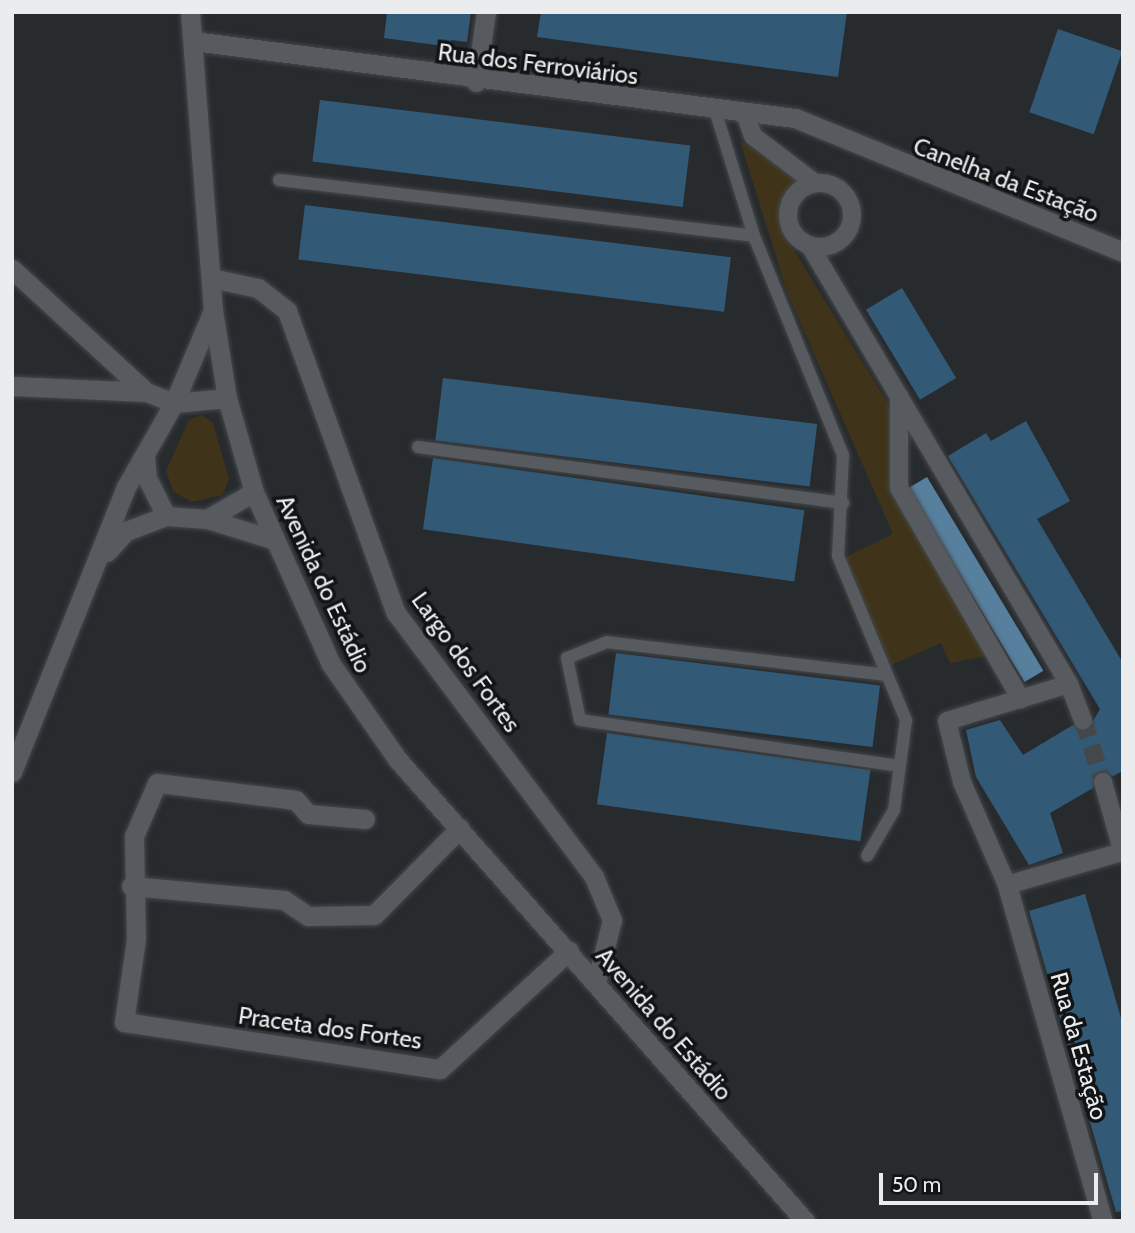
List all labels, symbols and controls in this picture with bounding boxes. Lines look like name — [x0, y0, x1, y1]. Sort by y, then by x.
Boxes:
street label: Rua dos Ferroviários — [436, 37, 640, 91]
street label: Canelha da Estação — [909, 131, 1103, 229]
street label: Avenida do Estádio — [270, 491, 378, 677]
street label: Largo dos Fortes — [406, 586, 526, 738]
street label: Avenida do Estádio — [590, 942, 738, 1106]
street label: Rua da Estação — [1044, 969, 1114, 1123]
street label: Praceta dos Fortes — [236, 1001, 424, 1055]
scale bar — [883, 1160, 1102, 1204]
text: 50 m — [892, 1172, 941, 1197]

